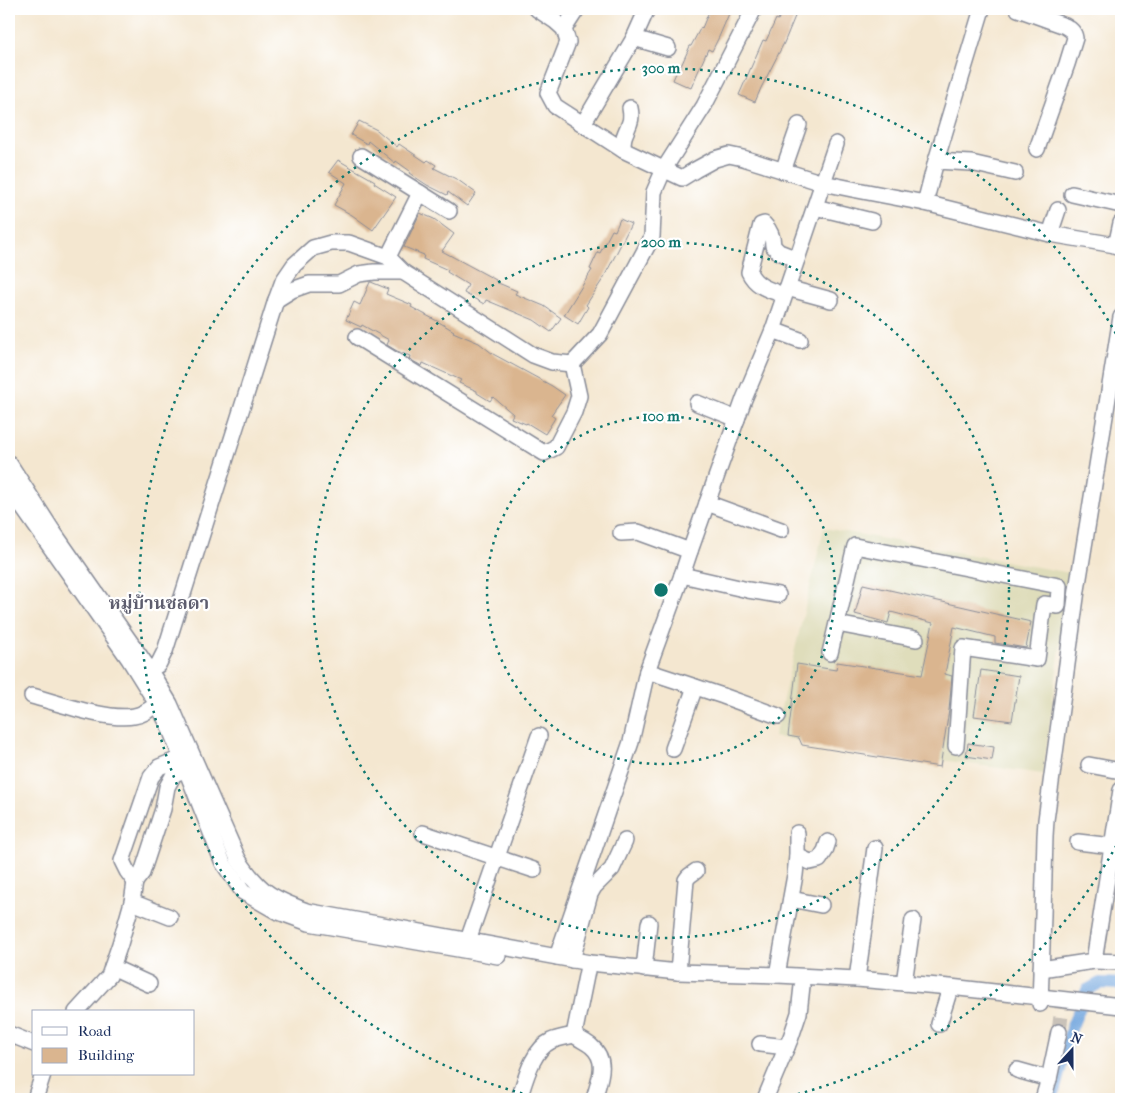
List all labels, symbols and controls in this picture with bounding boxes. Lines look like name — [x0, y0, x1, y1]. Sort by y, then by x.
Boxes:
text: 300 m — [642, 59, 681, 77]
text: 200 m — [641, 233, 681, 251]
text: 100 m — [642, 407, 680, 425]
centre of rings — [652, 581, 670, 599]
district label: หมู่บ้านชลดา — [109, 593, 209, 614]
legend — [32, 1010, 195, 1076]
text: Road — [78, 1022, 112, 1040]
north arrow — [1048, 1026, 1098, 1076]
text: N — [1068, 1028, 1085, 1048]
text: Building — [78, 1046, 135, 1064]

